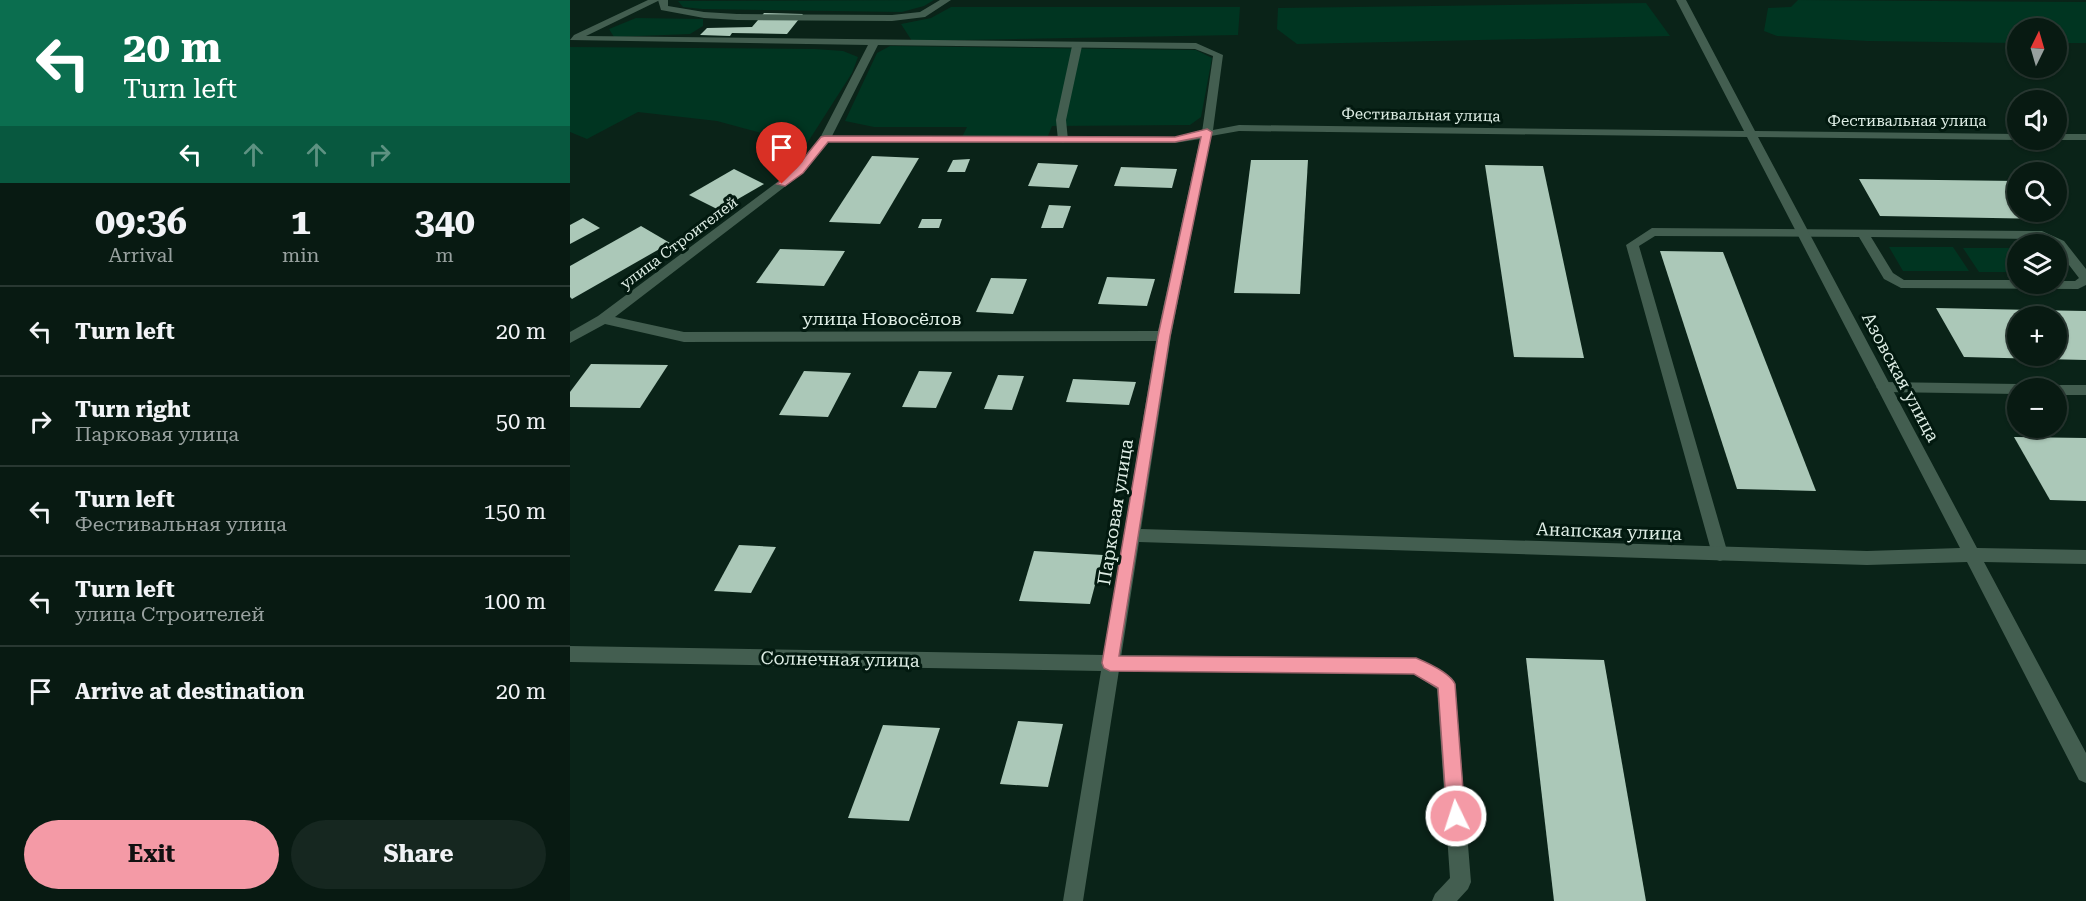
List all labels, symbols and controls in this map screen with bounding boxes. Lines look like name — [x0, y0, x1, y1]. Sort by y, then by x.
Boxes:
north arrow — [2007, 18, 2067, 78]
map controls — [2007, 18, 2067, 438]
text: 20 m — [123, 23, 221, 72]
icon: left — [24, 24, 102, 102]
text: Turn left — [123, 73, 237, 105]
button: sound — [2007, 90, 2067, 150]
street label: Фестивальная улица — [1341, 105, 1501, 125]
street label: Фестивальная улица — [1828, 112, 1986, 130]
pin — [756, 122, 807, 184]
icon: arrive — [765, 131, 798, 164]
icon: left — [174, 138, 207, 171]
icon: ahead — [237, 138, 270, 171]
icon: ahead — [300, 138, 333, 171]
icon: right — [363, 138, 396, 171]
button: search — [2007, 162, 2067, 222]
street label: улица Строителей — [617, 193, 741, 293]
text: 09:36 — [95, 201, 187, 243]
text: 1 — [291, 201, 311, 243]
text: 340 — [415, 201, 475, 243]
button: layers — [2007, 234, 2067, 294]
text: Arrival — [108, 243, 173, 267]
text: min — [282, 243, 319, 267]
text: m — [436, 243, 454, 267]
button: + — [2007, 306, 2067, 366]
street label: улица Новосёлов — [802, 308, 962, 329]
street label: Азовская улица — [1858, 309, 1944, 446]
icon: left — [24, 315, 57, 348]
text: Turn left — [75, 319, 175, 344]
text: 20 m — [496, 319, 546, 344]
button: − — [2007, 378, 2067, 438]
text: Turn right — [75, 397, 190, 422]
icon: right — [24, 405, 57, 438]
text: 50 m — [496, 409, 546, 434]
text: Парковая улица — [75, 422, 239, 446]
street label: Парковая улица — [1093, 437, 1137, 587]
text: Turn left — [75, 487, 175, 512]
icon: left — [24, 495, 57, 528]
text: 150 m — [483, 499, 546, 524]
text: Фестивальная улица — [75, 512, 287, 536]
street label: Анапская улица — [1536, 518, 1683, 544]
text: Turn left — [75, 577, 175, 602]
icon: left — [24, 585, 57, 618]
text: 100 m — [483, 589, 546, 614]
text: улица Строителей — [75, 602, 265, 626]
street label: Солнечная улица — [760, 647, 920, 671]
icon: arrive — [24, 675, 57, 708]
text: Arrive at destination — [75, 679, 304, 704]
text: 20 m — [496, 679, 546, 704]
position arrow — [1424, 784, 1488, 848]
button: Exit — [24, 820, 279, 889]
button: Share — [291, 820, 546, 889]

